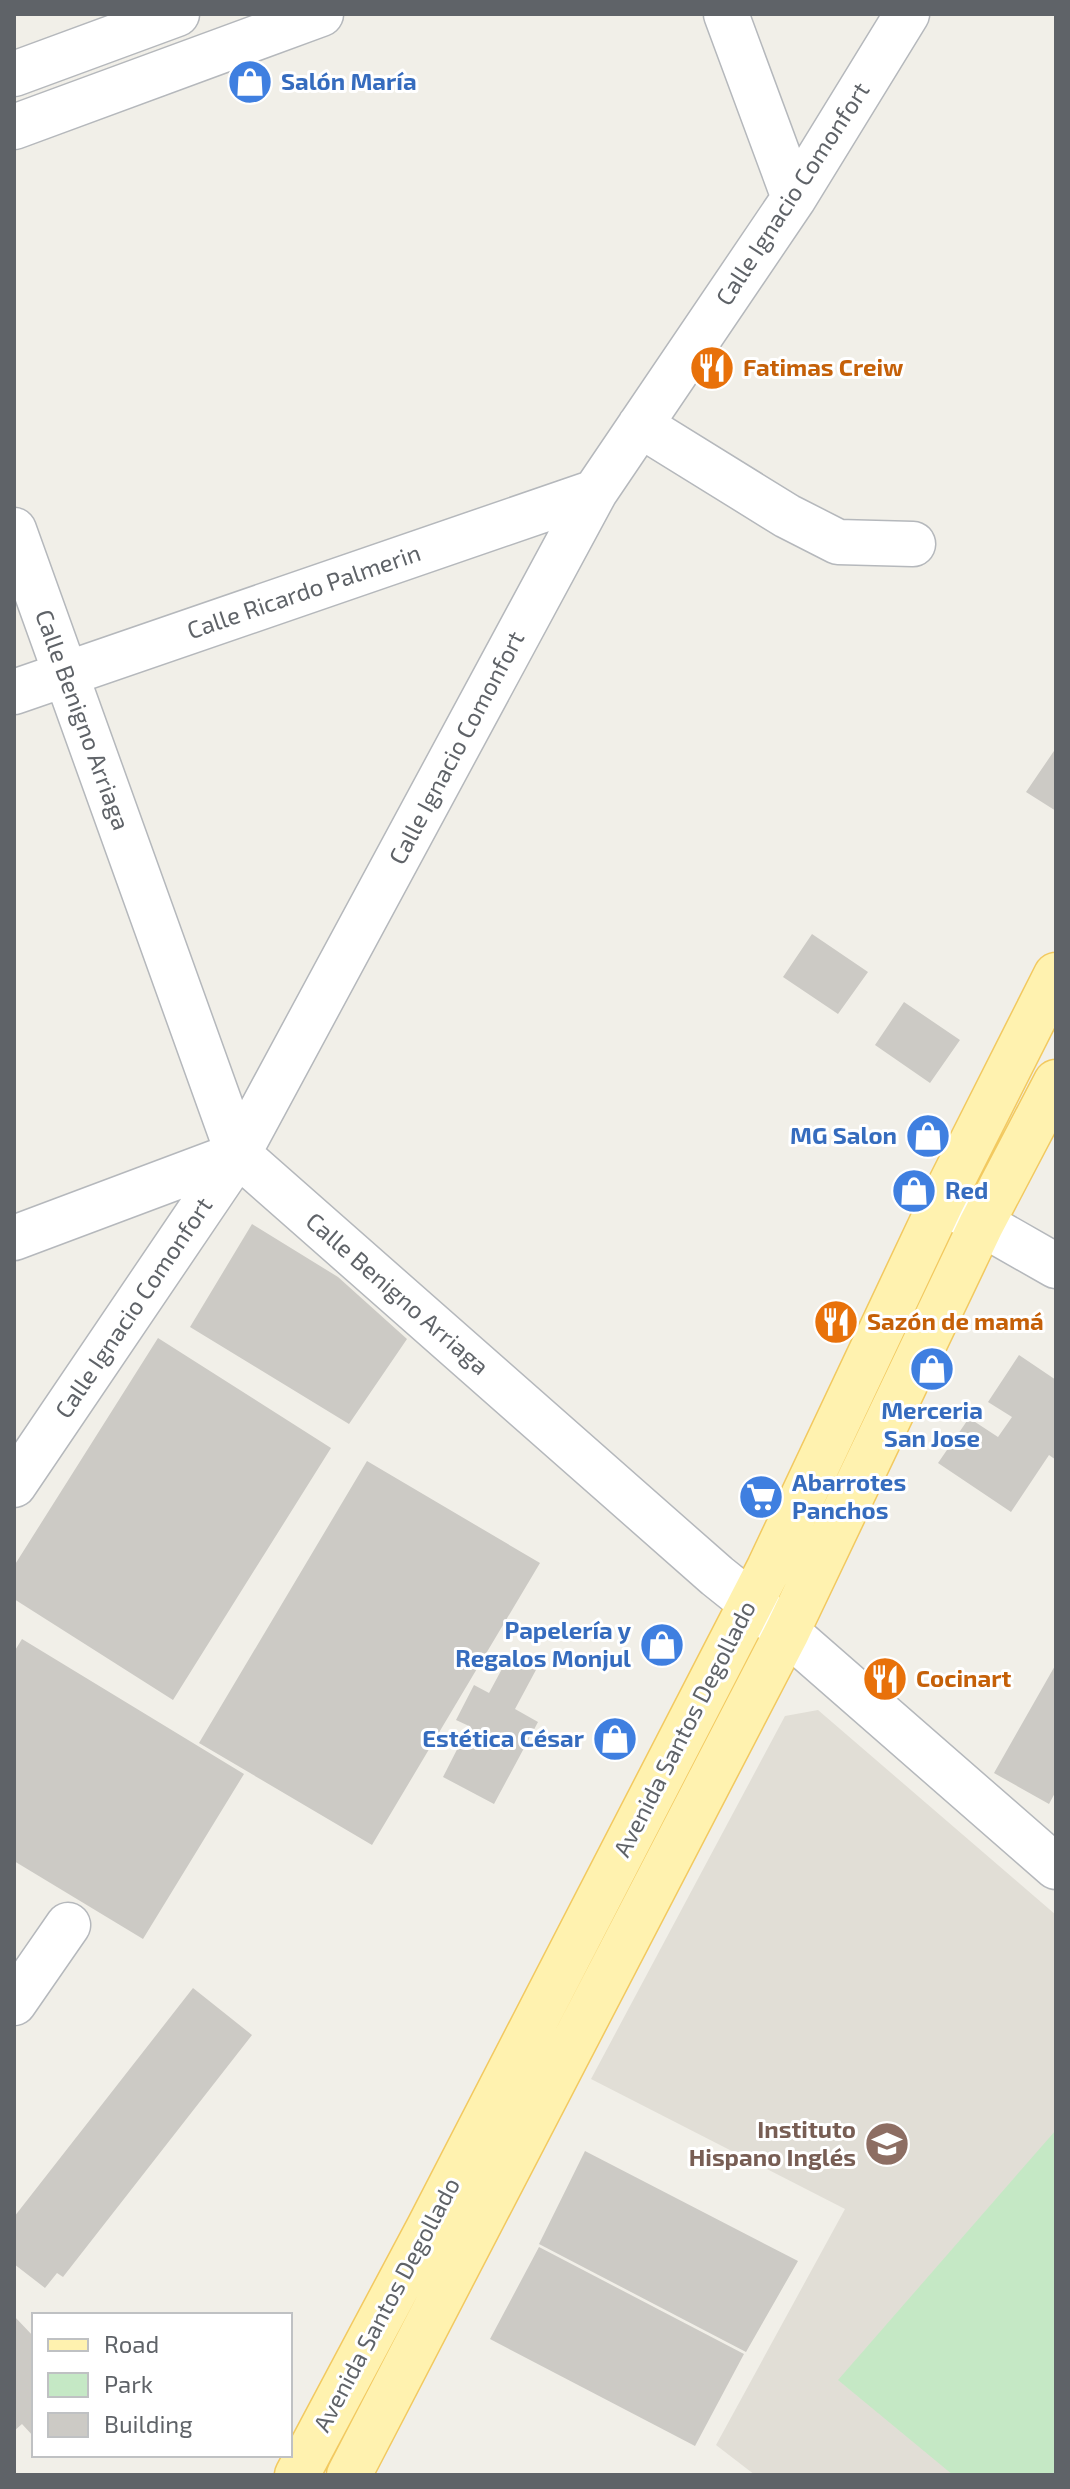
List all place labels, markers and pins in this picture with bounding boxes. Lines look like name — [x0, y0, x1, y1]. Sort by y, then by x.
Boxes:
shop icon: Salón María — [226, 58, 274, 106]
place label: Salón María — [281, 66, 417, 95]
restaurant icon: Fatimas Creiw — [688, 344, 736, 392]
place label: Fatimas Creiw — [743, 352, 904, 381]
shop icon: MG Salon — [904, 1112, 952, 1160]
place label: MG Salon — [790, 1120, 897, 1149]
shop icon: Red — [890, 1167, 938, 1215]
place label: Red — [945, 1175, 988, 1204]
restaurant icon: Sazón de mamá — [812, 1298, 860, 1346]
place label: Sazón de mamá — [867, 1306, 1044, 1335]
shop icon: Merceria San Jose — [908, 1345, 956, 1393]
place label: Merceria San Jose — [881, 1395, 983, 1452]
place label: Abarrotes Panchos — [792, 1467, 906, 1524]
supermarket icon: Abarrotes Panchos — [737, 1473, 785, 1521]
place label: Papelería y Regalos Monjul — [455, 1615, 631, 1672]
shop icon: Papelería y Regalos Monjul — [638, 1621, 686, 1669]
restaurant icon: Cocinart — [861, 1655, 909, 1703]
place label: Cocinart — [916, 1663, 1011, 1692]
shop icon: Estética César — [591, 1715, 639, 1763]
place label: Estética César — [422, 1723, 585, 1752]
place label: Instituto Hispano Inglés — [689, 2114, 856, 2171]
school or university icon: Instituto Hispano Inglés — [863, 2120, 911, 2168]

